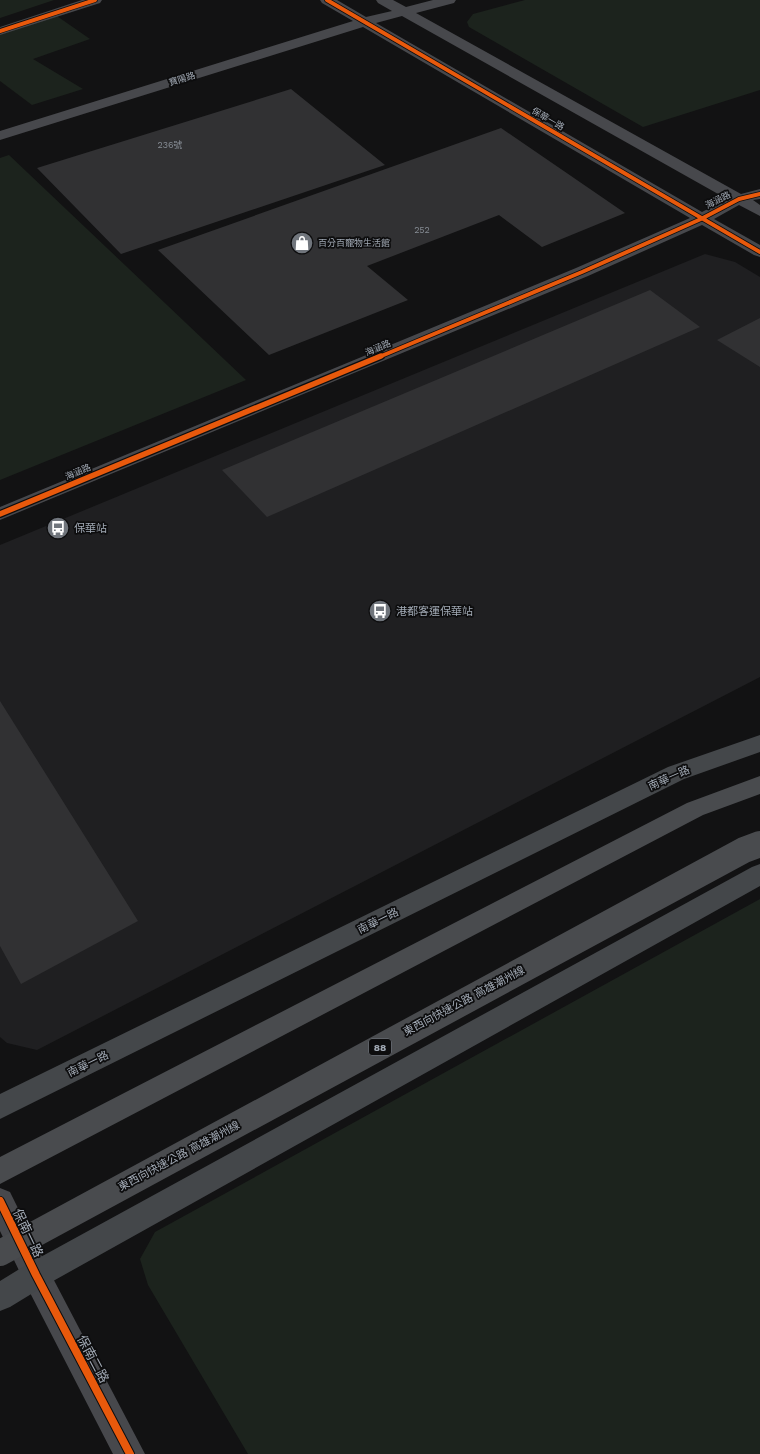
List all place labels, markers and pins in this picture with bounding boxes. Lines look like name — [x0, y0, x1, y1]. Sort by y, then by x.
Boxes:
shop icon: 百分百寵物生活館 — [289, 230, 315, 256]
place label: 百分百寵物生活館 — [318, 238, 390, 248]
bus stop icon: 保華站 — [45, 515, 71, 541]
place label: 保華站 — [74, 522, 107, 535]
bus stop icon: 港都客運保華站 — [367, 598, 393, 624]
place label: 港都客運保華站 — [396, 605, 473, 618]

